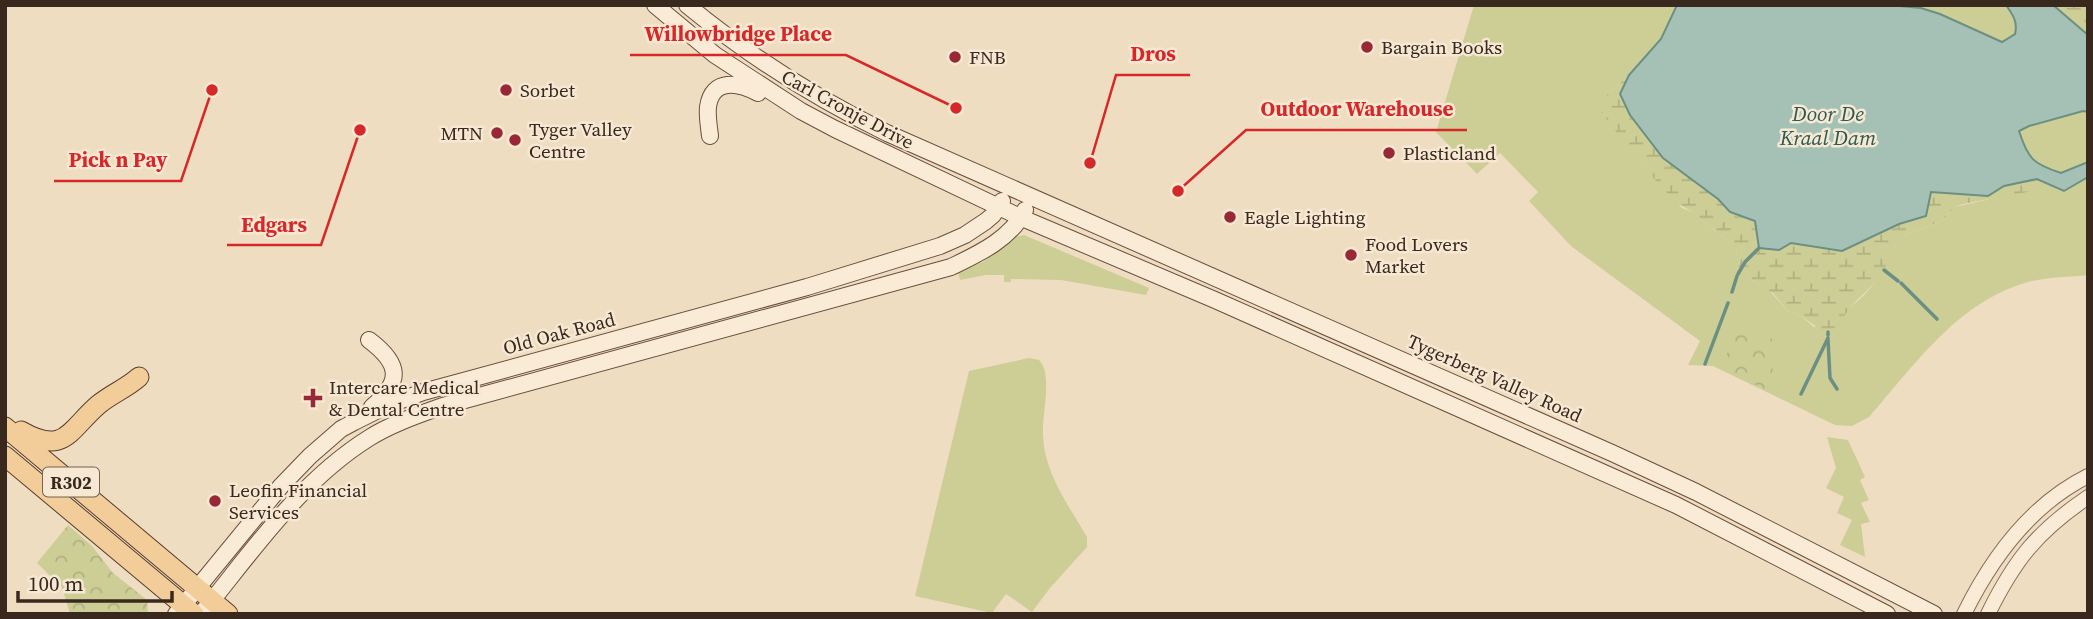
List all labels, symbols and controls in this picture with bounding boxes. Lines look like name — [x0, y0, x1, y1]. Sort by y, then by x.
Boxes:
callout: Willowbridge Place — [630, 13, 846, 55]
text: Willowbridge Place — [644, 19, 832, 48]
callout: Dros — [1116, 33, 1190, 75]
place label: Bargain Books — [1381, 34, 1502, 60]
text: Dros — [1130, 39, 1176, 68]
marker: Bargain Books — [1359, 39, 1375, 55]
place label: FNB — [969, 44, 1006, 70]
marker: FNB — [947, 49, 963, 65]
street label: Carl Cronje Drive — [777, 63, 919, 155]
place label: Sorbet — [520, 77, 576, 103]
marker: Sorbet — [498, 82, 514, 98]
callout: Outdoor Warehouse — [1246, 88, 1467, 130]
text: Outdoor Warehouse — [1260, 94, 1454, 123]
water label: Door De Kraal Dam — [1779, 99, 1876, 152]
place label: Tyger Valley Centre — [529, 116, 632, 164]
place label: MTN — [440, 120, 483, 146]
marker: MTN — [489, 125, 505, 141]
marker: Tyger Valley Centre — [507, 132, 523, 148]
callout: Pick n Pay — [54, 139, 181, 181]
place label: Plasticland — [1403, 140, 1496, 166]
text: Pick n Pay — [69, 145, 168, 174]
marker: Plasticland — [1381, 145, 1397, 161]
callout: Edgars — [227, 203, 321, 245]
place label: Eagle Lighting — [1244, 204, 1366, 230]
marker: Eagle Lighting — [1222, 209, 1238, 225]
text: Edgars — [241, 210, 307, 239]
place label: Food Lovers Market — [1365, 231, 1468, 279]
marker: Food Lovers Market — [1343, 247, 1359, 263]
street label: Old Oak Road — [500, 305, 618, 360]
street label: Tygerberg Valley Road — [1404, 328, 1587, 428]
place label: Intercare Medical & Dental Centre — [329, 374, 480, 422]
marker: Intercare Medical & Dental Centre — [303, 388, 323, 408]
road number: R302 — [43, 468, 99, 496]
place label: Leofin Financial Services — [229, 477, 368, 525]
marker: Leofin Financial Services — [207, 493, 223, 509]
scale bar — [18, 560, 172, 604]
text: 100 m — [28, 569, 83, 598]

